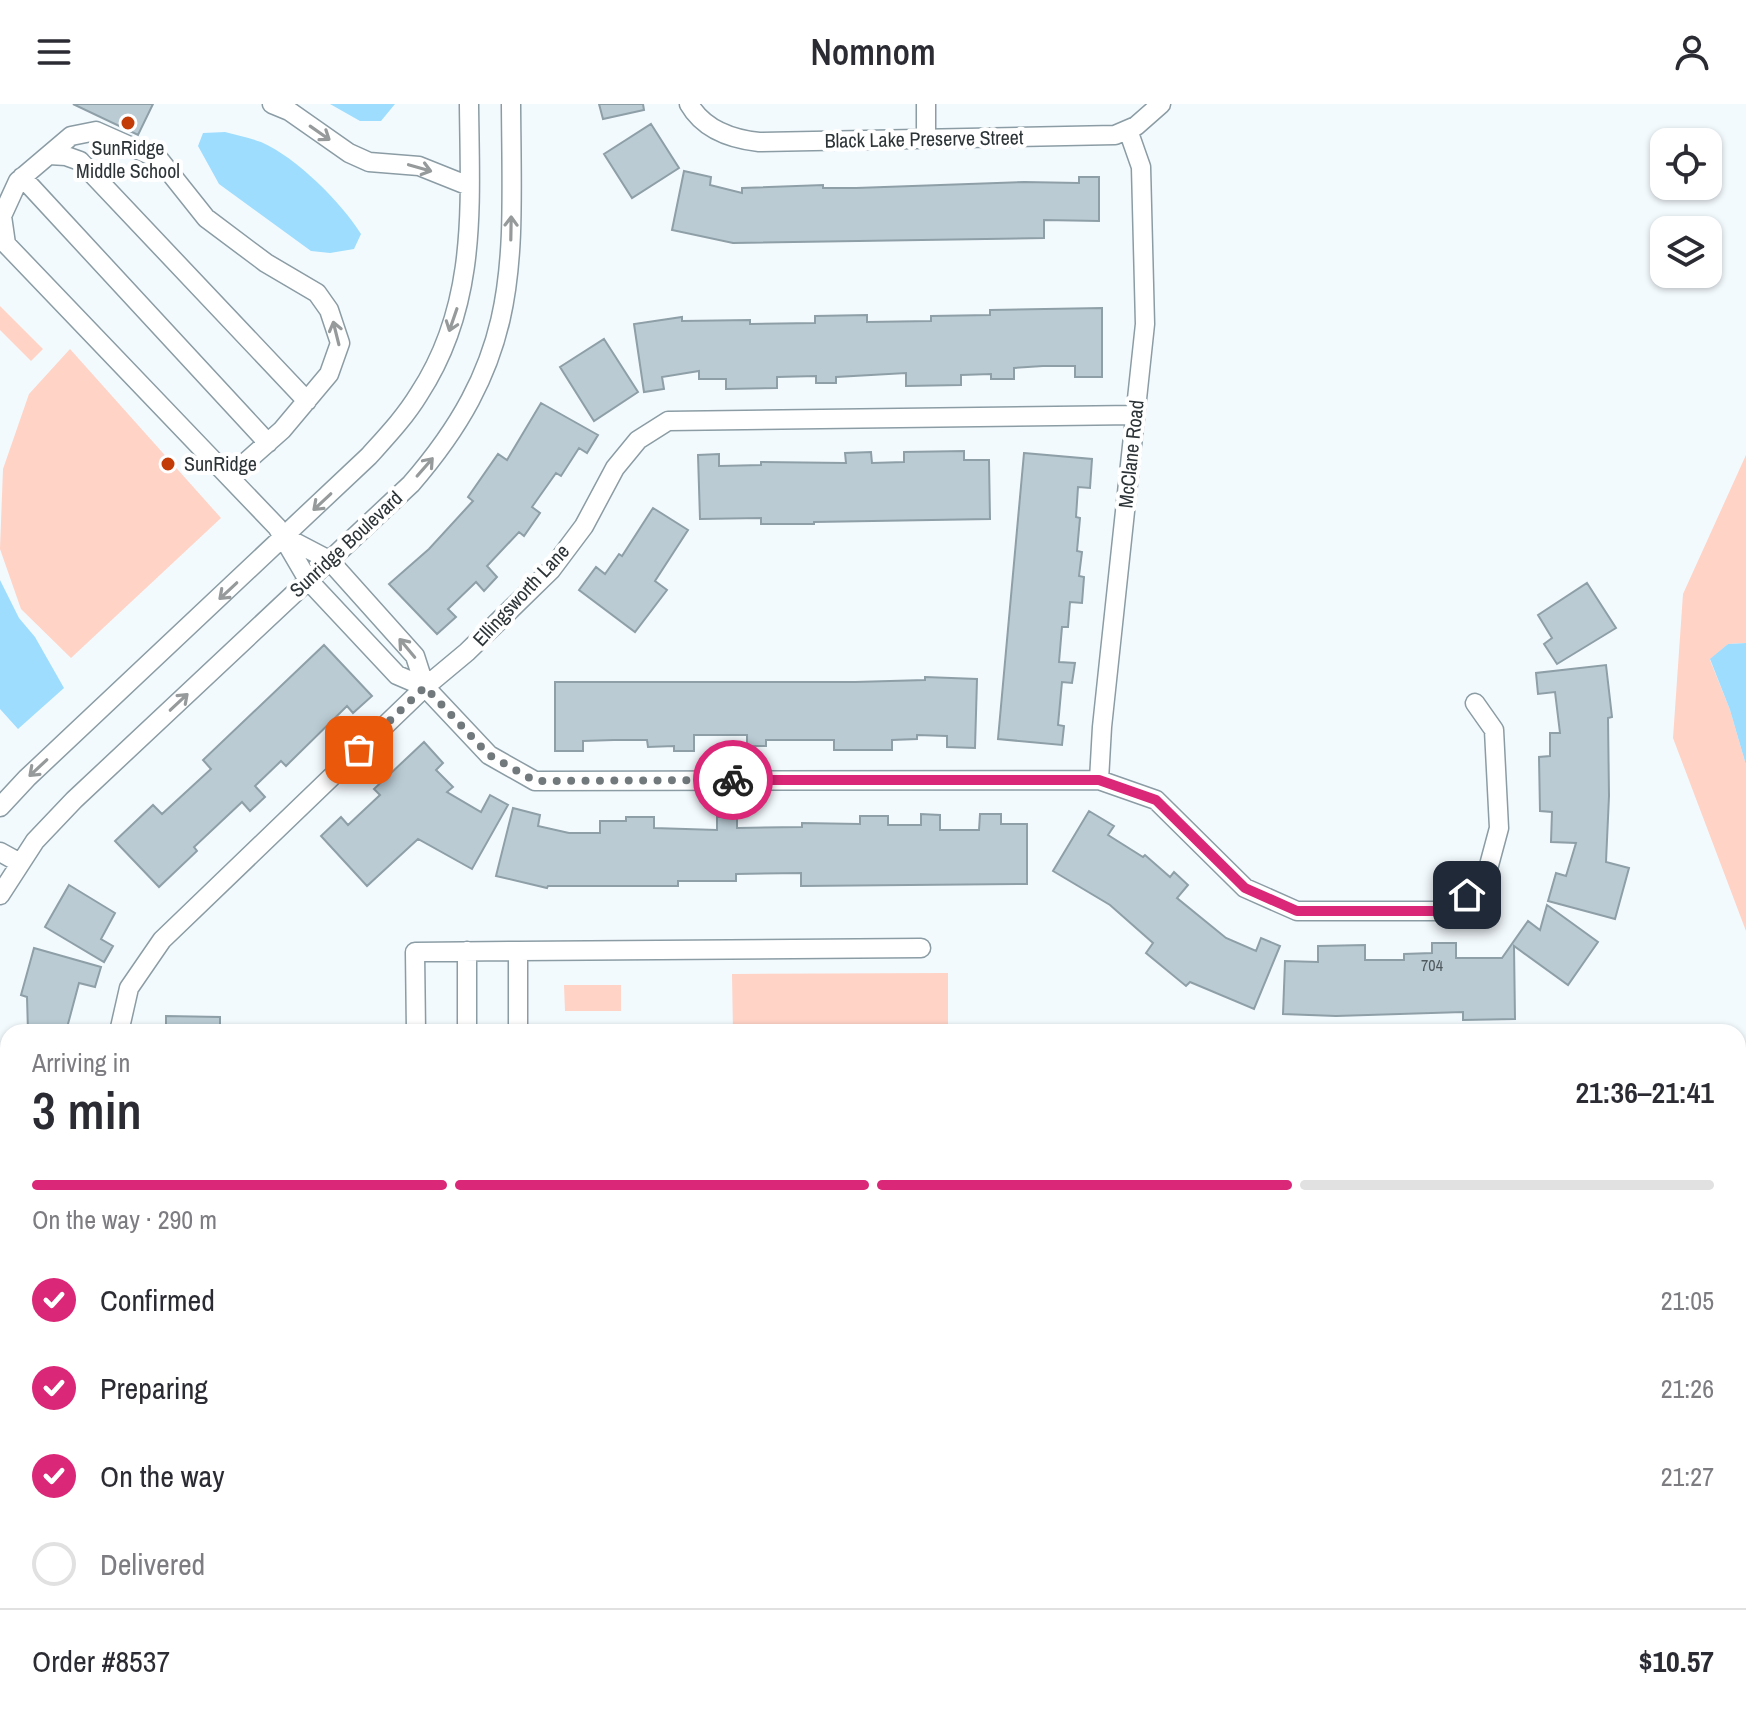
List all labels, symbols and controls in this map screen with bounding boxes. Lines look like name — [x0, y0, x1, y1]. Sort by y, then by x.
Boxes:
text: Nomnom — [810, 28, 936, 76]
icon: menu — [32, 30, 76, 74]
icon: person — [1670, 30, 1714, 74]
marker: SunRidge Middle School — [119, 114, 137, 132]
street label: Black Lake Preserve Street — [824, 123, 1024, 154]
one-way arrow — [309, 125, 331, 141]
map controls — [1650, 128, 1722, 288]
button: locate — [1650, 128, 1722, 200]
place label: SunRidge Middle School — [76, 134, 180, 184]
one-way arrow — [407, 161, 433, 176]
one-way arrow — [504, 215, 519, 242]
button: layers — [1650, 216, 1722, 288]
one-way arrow — [445, 307, 460, 332]
one-way arrow — [328, 321, 343, 346]
street label: McClane Road — [1111, 399, 1150, 509]
place label: SunRidge — [184, 450, 257, 477]
marker: SunRidge — [159, 455, 177, 473]
one-way arrow — [416, 457, 434, 478]
street label: Sunridge Boulevard — [283, 484, 408, 603]
one-way arrow — [313, 492, 332, 511]
street label: Ellingsworth Lane — [466, 538, 575, 652]
one-way arrow — [219, 581, 238, 600]
one-way arrow — [398, 639, 416, 659]
one-way arrow — [168, 693, 188, 711]
pin — [325, 716, 393, 784]
icon: bag — [337, 728, 381, 772]
courier — [693, 740, 773, 820]
icon: bike — [711, 758, 755, 802]
one-way arrow — [28, 759, 48, 778]
pin — [1433, 861, 1501, 929]
icon: home — [1445, 873, 1489, 917]
house number: 704 — [1421, 954, 1443, 976]
text: Arriving in — [32, 1045, 130, 1080]
text: 21:36–21:41 — [1575, 1072, 1714, 1112]
text: 3 min — [32, 1075, 142, 1145]
text: On the way · 290 m — [32, 1202, 217, 1237]
icon: check — [32, 1278, 76, 1322]
text: Confirmed — [100, 1280, 215, 1320]
text: 21:05 — [1661, 1283, 1714, 1318]
icon: check — [32, 1366, 76, 1410]
text: Preparing — [100, 1368, 208, 1408]
text: 21:26 — [1661, 1371, 1714, 1406]
icon: check — [32, 1454, 76, 1498]
text: On the way — [100, 1456, 224, 1496]
text: 21:27 — [1661, 1459, 1714, 1494]
text: Delivered — [100, 1544, 205, 1584]
text: Order #8537 — [32, 1641, 170, 1681]
text: $10.57 — [1639, 1641, 1714, 1681]

